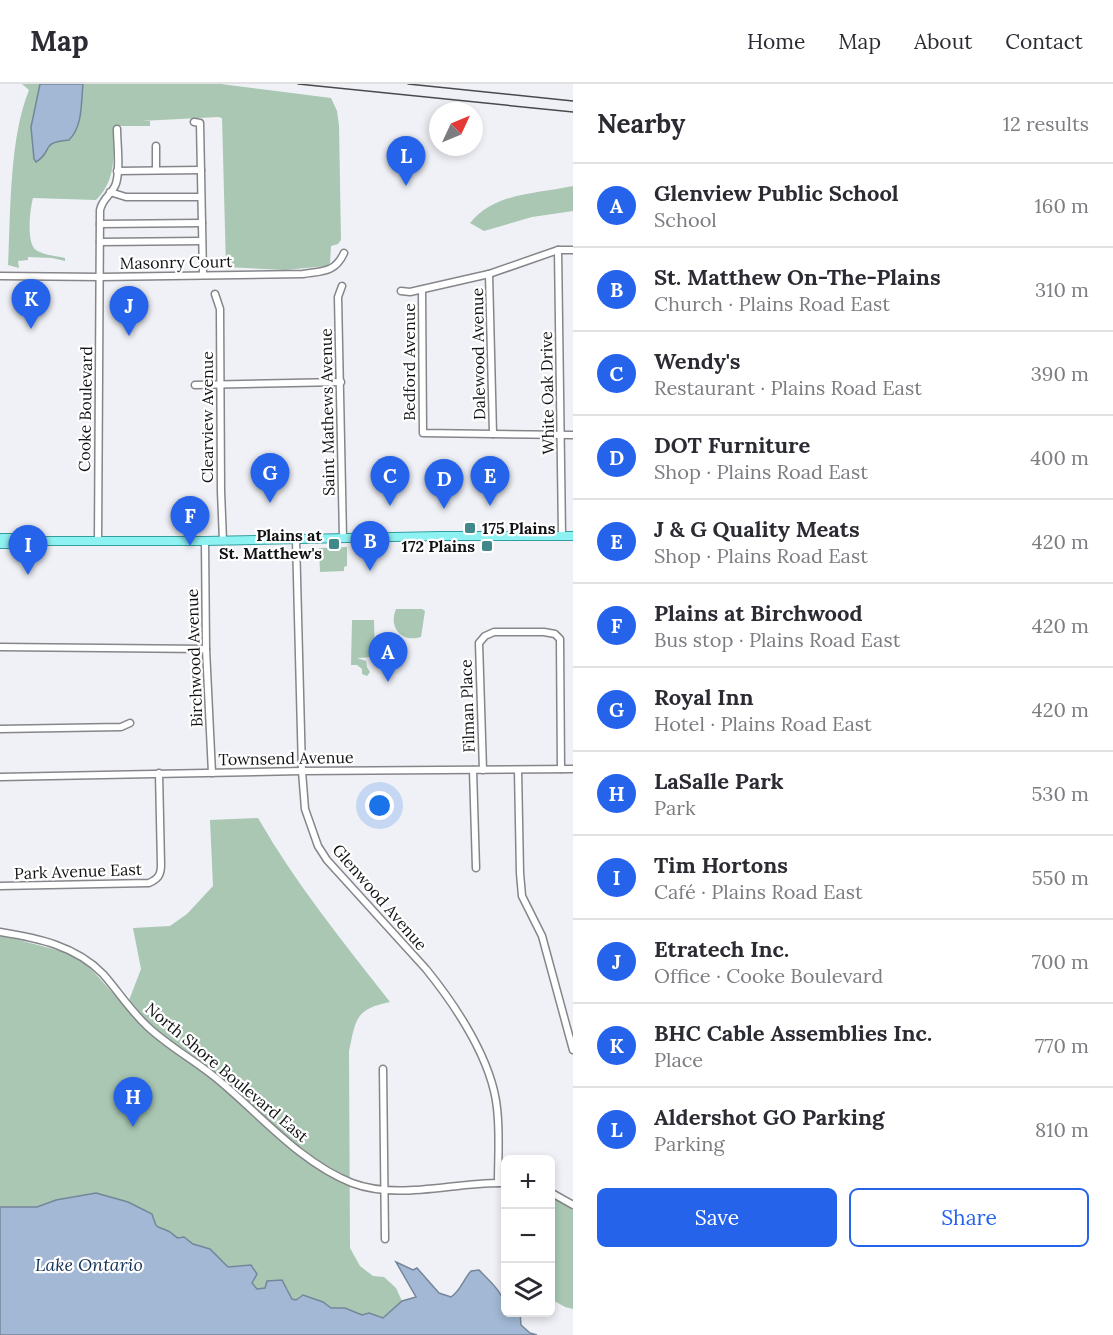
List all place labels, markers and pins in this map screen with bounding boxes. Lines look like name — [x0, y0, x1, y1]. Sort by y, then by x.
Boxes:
pin: L — [386, 136, 426, 186]
pin: K — [12, 280, 51, 329]
pin: J — [110, 286, 148, 336]
pin: G — [250, 454, 290, 503]
pin: C — [370, 456, 410, 506]
pin: E — [470, 456, 510, 506]
pin: D — [424, 460, 464, 509]
pin: F — [170, 496, 210, 546]
place label: 175 Plains — [482, 518, 556, 538]
marker: 175 Plains — [463, 521, 477, 535]
pin: B — [350, 522, 389, 571]
place label: Plains at St. Matthew's — [219, 525, 322, 563]
pin: I — [9, 526, 48, 575]
place label: 172 Plains — [402, 536, 475, 556]
marker: Plains at St. Matthew's — [327, 537, 341, 551]
marker: 172 Plains — [480, 539, 494, 553]
pin: A — [368, 632, 408, 682]
pin: H — [114, 1078, 152, 1127]

